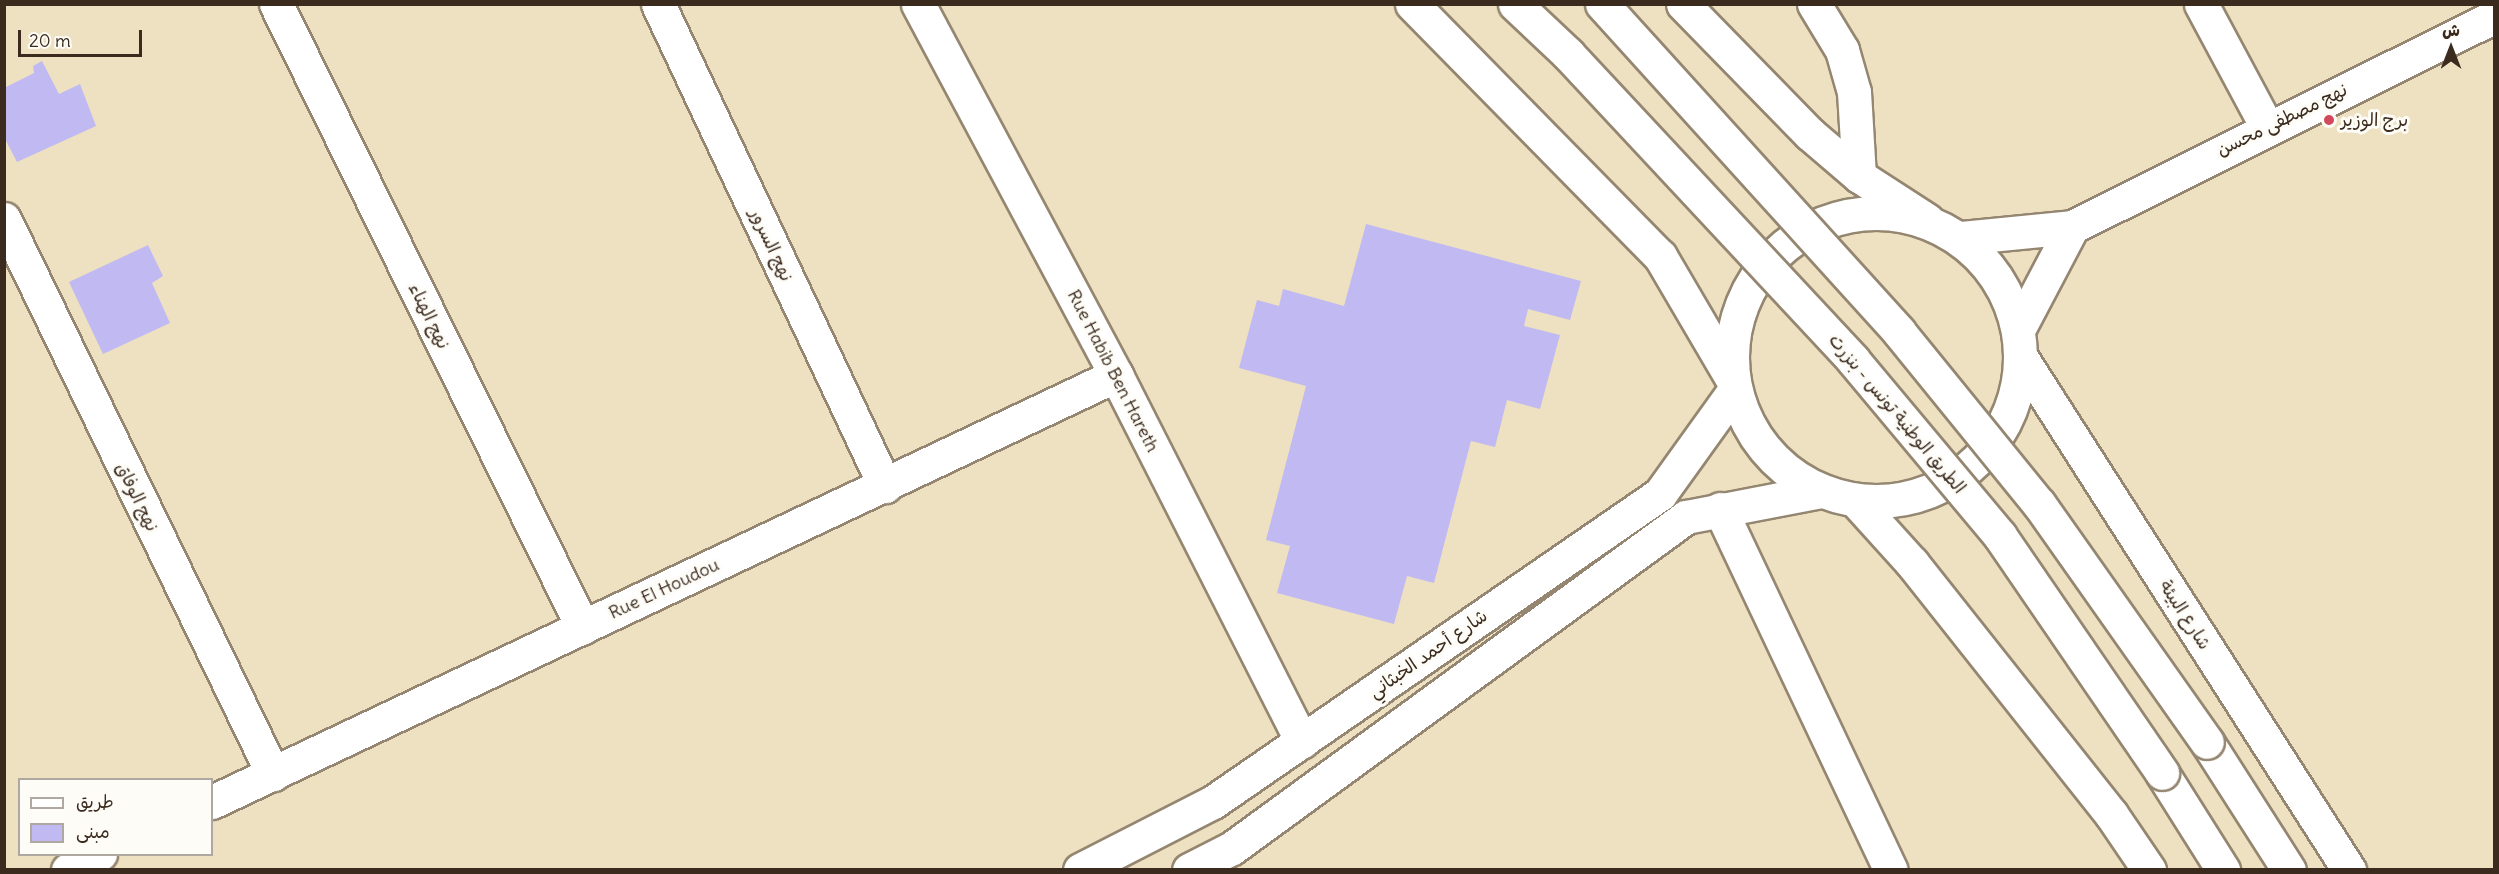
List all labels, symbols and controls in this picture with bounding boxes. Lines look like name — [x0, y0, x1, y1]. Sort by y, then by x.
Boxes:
scale bar — [21, 18, 146, 56]
north arrow — [2421, 18, 2481, 78]
text: ش — [2442, 20, 2460, 40]
text: 20 m — [29, 29, 71, 52]
street label: نهج مصطفى محسن — [2213, 79, 2351, 161]
place label: برج الوزير — [2341, 109, 2408, 131]
marker: برج الوزير — [2322, 113, 2336, 127]
street label: نهج السرور — [745, 205, 797, 285]
street label: نهج الهناء — [404, 280, 454, 352]
street label: Rue Habib Ben Hareth — [1063, 286, 1163, 456]
street label: الطريق الوطنية تونس - بنزرت — [1824, 330, 1970, 498]
street label: نهج الوفاق — [111, 459, 163, 535]
street label: Rue El Houdou — [605, 554, 723, 624]
street label: شارع البيئة — [2155, 576, 2215, 654]
street label: شارع أحمد الخبثاني — [1364, 605, 1492, 703]
legend — [18, 778, 213, 856]
text: طريق — [76, 790, 114, 813]
text: مبنى — [76, 820, 110, 843]

